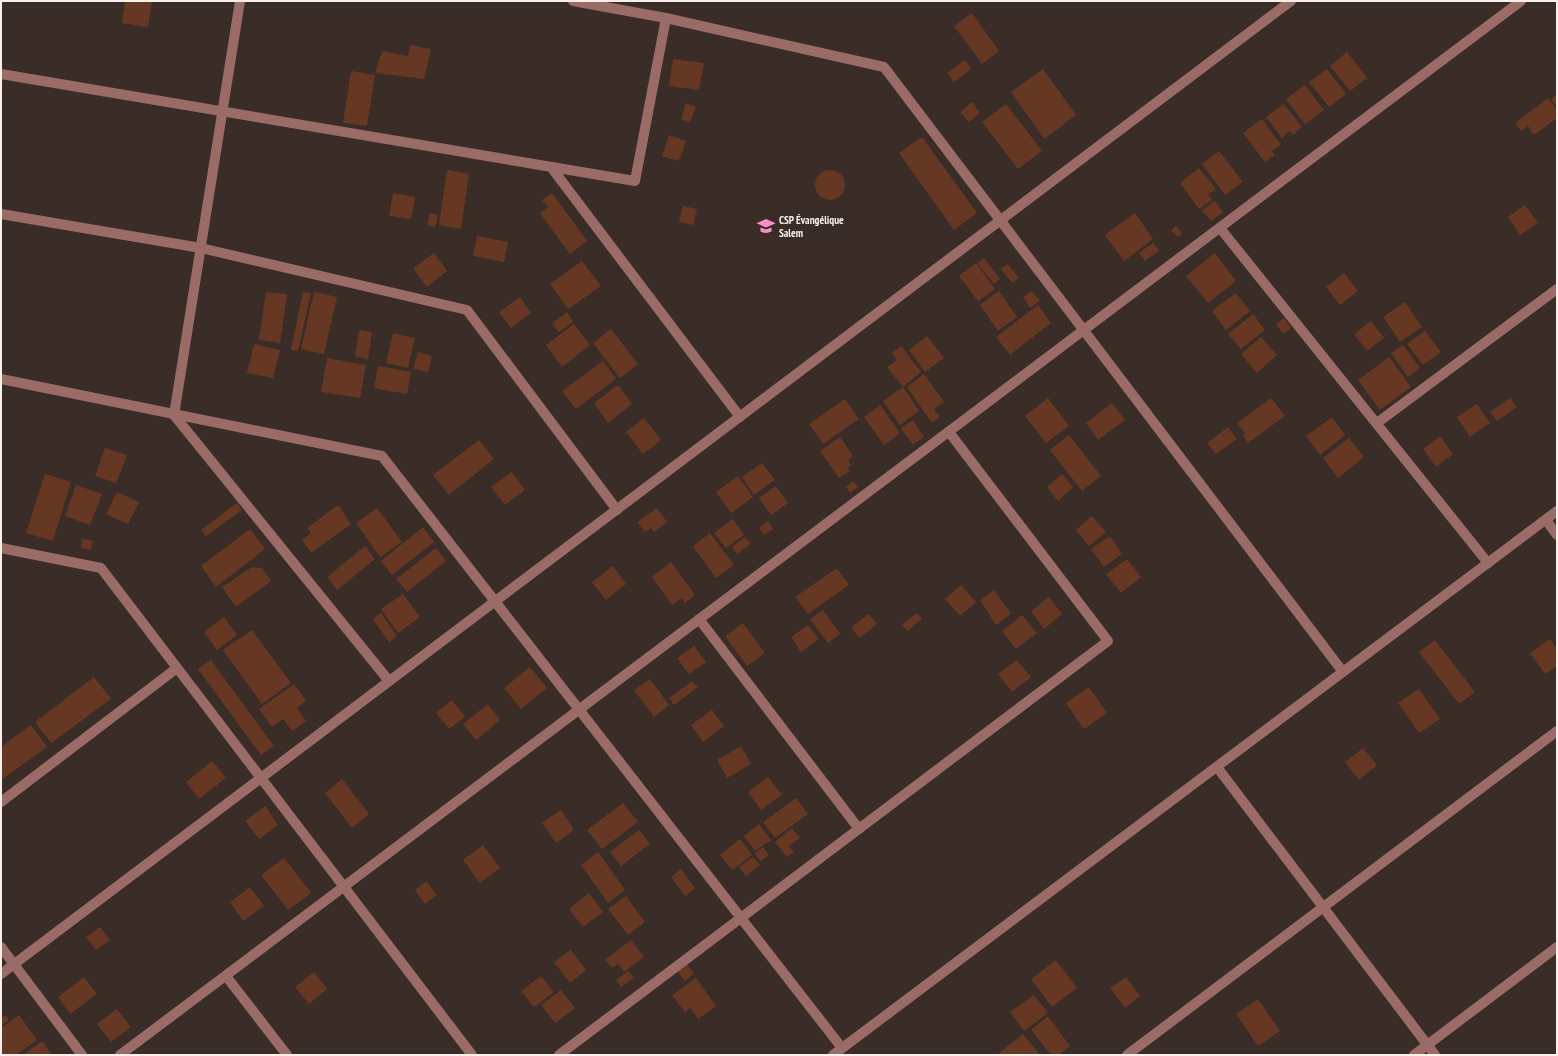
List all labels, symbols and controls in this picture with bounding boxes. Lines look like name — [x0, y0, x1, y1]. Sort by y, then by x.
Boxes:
place label: CSP Évangélique Salem — [779, 213, 844, 240]
school or university icon: CSP Évangélique Salem — [756, 216, 776, 236]

